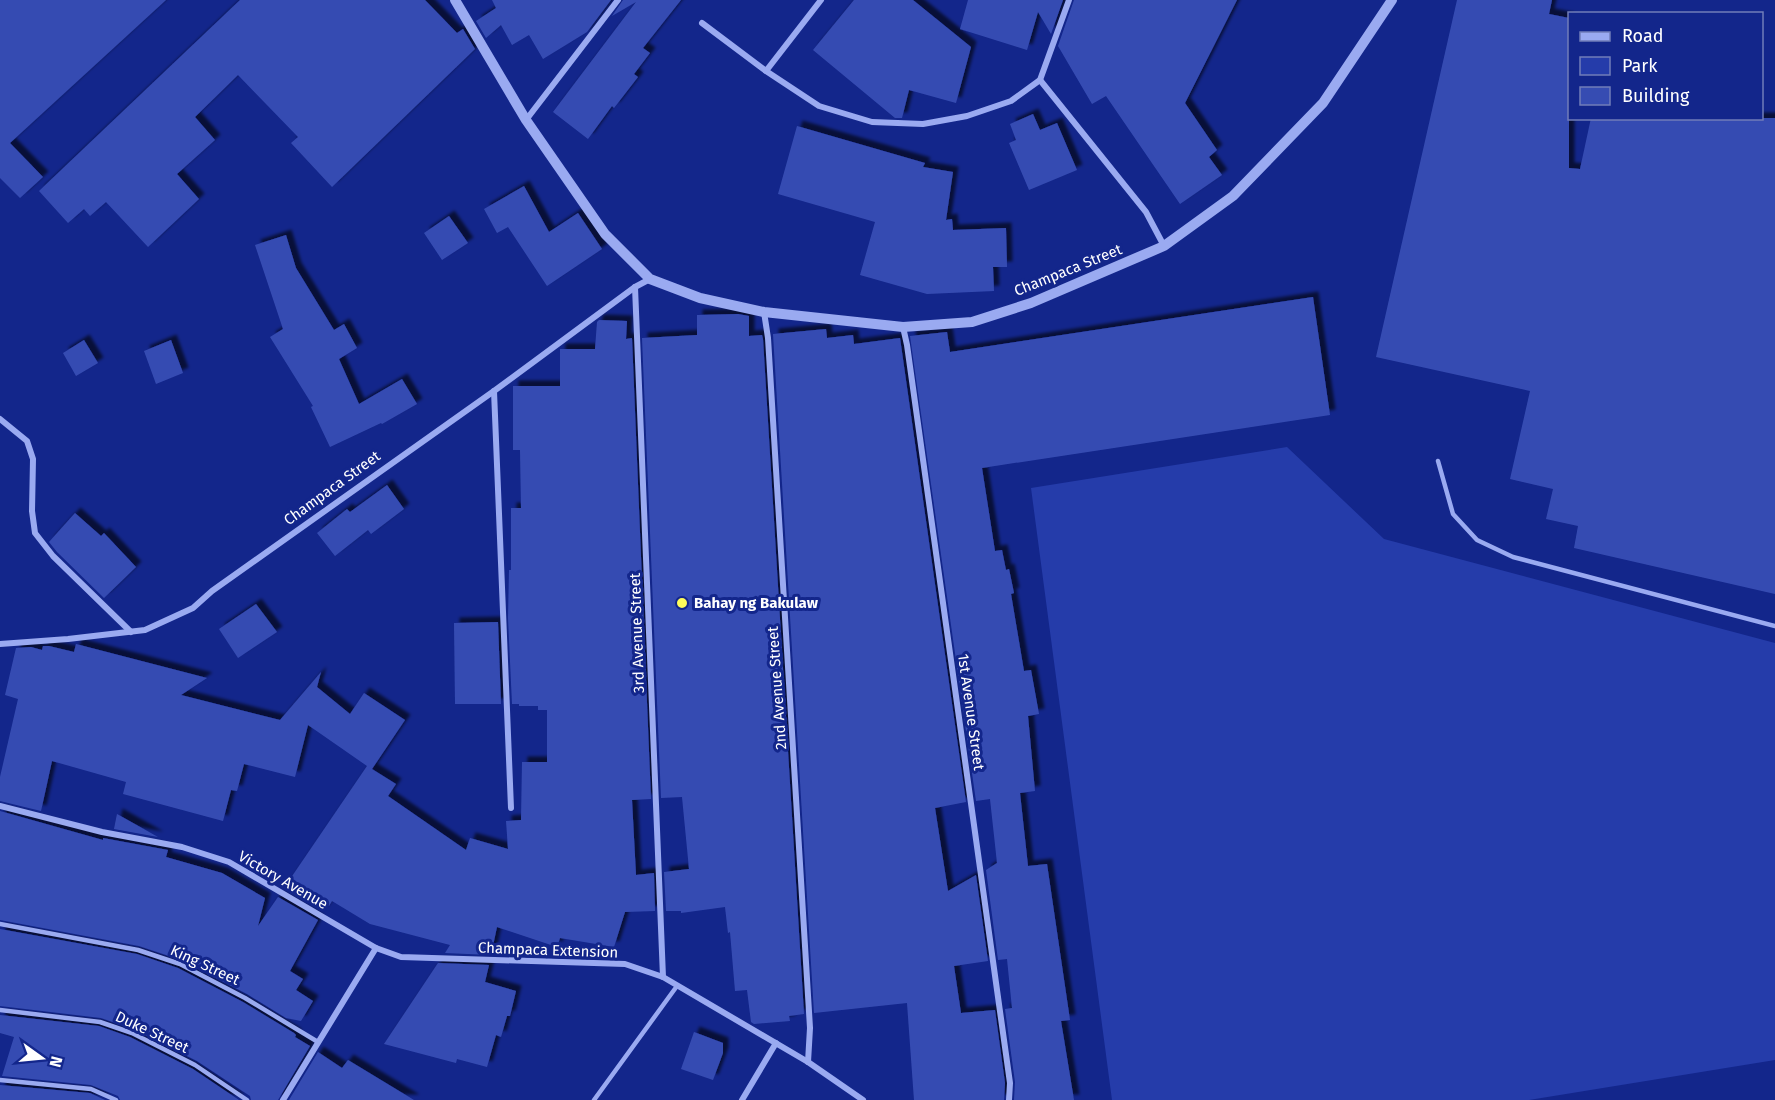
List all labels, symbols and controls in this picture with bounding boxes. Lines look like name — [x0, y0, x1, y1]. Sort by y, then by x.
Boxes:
legend — [1568, 12, 1763, 120]
text: Road — [1622, 25, 1664, 47]
text: Park — [1622, 55, 1658, 77]
text: Building — [1622, 85, 1690, 107]
street label: Champaca Street — [1011, 240, 1125, 300]
street label: Champaca Street — [280, 447, 384, 529]
street label: 3rd Avenue Street — [626, 572, 648, 693]
place label: Bahay ng Bakulaw — [694, 594, 819, 612]
marker: Bahay ng Bakulaw — [675, 596, 689, 610]
street label: 2nd Avenue Street — [764, 625, 790, 750]
street label: 1st Avenue Street — [954, 653, 988, 772]
street label: Victory Avenue — [235, 847, 331, 913]
street label: Champaca Extension — [478, 939, 618, 961]
street label: King Street — [168, 941, 243, 989]
street label: Duke Street — [112, 1007, 192, 1057]
north arrow — [12, 1028, 72, 1088]
text: N — [45, 1054, 67, 1069]

